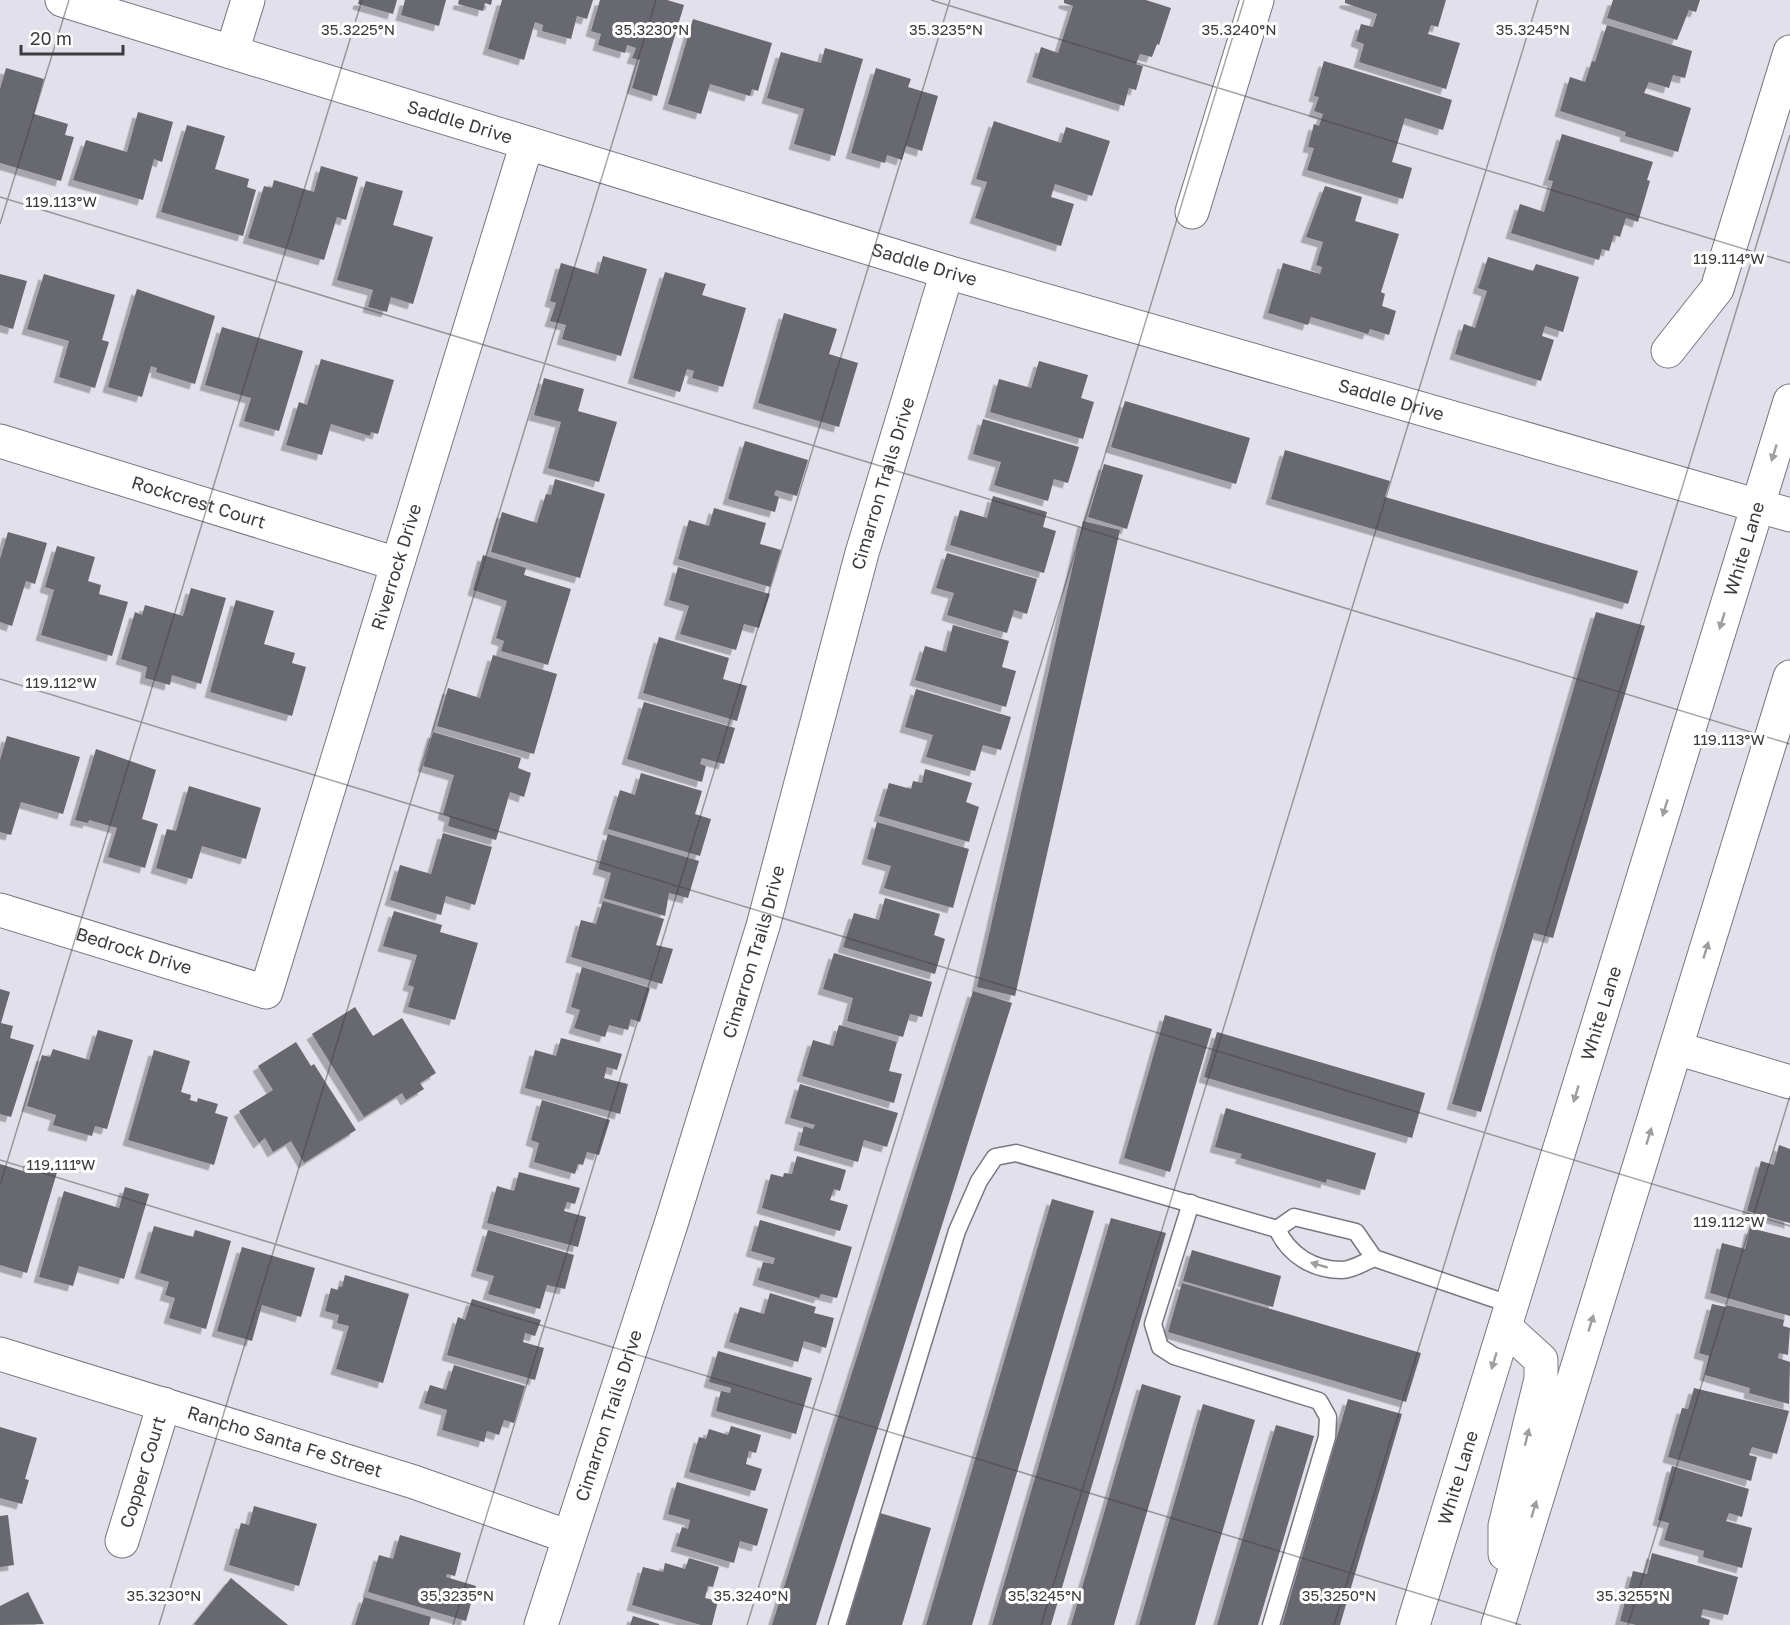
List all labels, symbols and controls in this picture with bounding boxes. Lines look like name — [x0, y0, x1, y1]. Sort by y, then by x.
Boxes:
scale bar — [21, 18, 123, 56]
text: 35.3225°N — [321, 20, 395, 38]
text: 35.3230°N — [615, 20, 689, 38]
text: 35.3235°N — [909, 20, 983, 38]
text: 35.3240°N — [1201, 20, 1277, 38]
text: 35.3245°N — [1496, 20, 1570, 38]
text: 20 m — [30, 27, 72, 49]
street label: Saddle Drive — [405, 95, 515, 148]
text: 119.113°W — [25, 192, 97, 210]
street label: Saddle Drive — [869, 238, 980, 290]
text: 119.114°W — [1693, 249, 1765, 267]
street label: Saddle Drive — [1336, 373, 1447, 425]
street label: Cimarron Trails Drive — [846, 394, 919, 572]
one-way arrow — [1769, 444, 1778, 462]
street label: Rockcrest Court — [129, 470, 269, 533]
street label: White Lane — [1719, 499, 1768, 598]
street label: Riverrock Drive — [366, 501, 425, 633]
one-way arrow — [1717, 612, 1726, 630]
text: 119.112°W — [25, 673, 97, 691]
text: 119.113°W — [1693, 730, 1765, 748]
one-way arrow — [1660, 799, 1669, 817]
street label: Cimarron Trails Drive — [717, 863, 789, 1041]
street label: Bedrock Drive — [73, 922, 195, 979]
one-way arrow — [1702, 941, 1711, 959]
street label: White Lane — [1576, 963, 1625, 1063]
one-way arrow — [1571, 1085, 1581, 1103]
one-way arrow — [1645, 1127, 1654, 1145]
text: 119.111°W — [26, 1155, 96, 1173]
text: 119.112°W — [1693, 1212, 1765, 1230]
one-way arrow — [1310, 1260, 1328, 1269]
one-way arrow — [1587, 1314, 1596, 1332]
street label: Cimarron Trails Drive — [570, 1327, 646, 1504]
one-way arrow — [1489, 1352, 1499, 1370]
street label: Rancho Santa Fe Street — [185, 1401, 385, 1482]
street label: Copper Court — [115, 1413, 170, 1530]
street label: White Lane — [1433, 1428, 1482, 1527]
one-way arrow — [1523, 1428, 1532, 1446]
one-way arrow — [1529, 1500, 1539, 1518]
text: 35.3230°N — [127, 1586, 201, 1604]
text: 35.3235°N — [420, 1586, 494, 1604]
text: 35.3240°N — [713, 1586, 789, 1604]
text: 35.3245°N — [1008, 1586, 1082, 1604]
text: 35.3250°N — [1302, 1586, 1376, 1604]
text: 35.3255°N — [1596, 1586, 1670, 1604]

